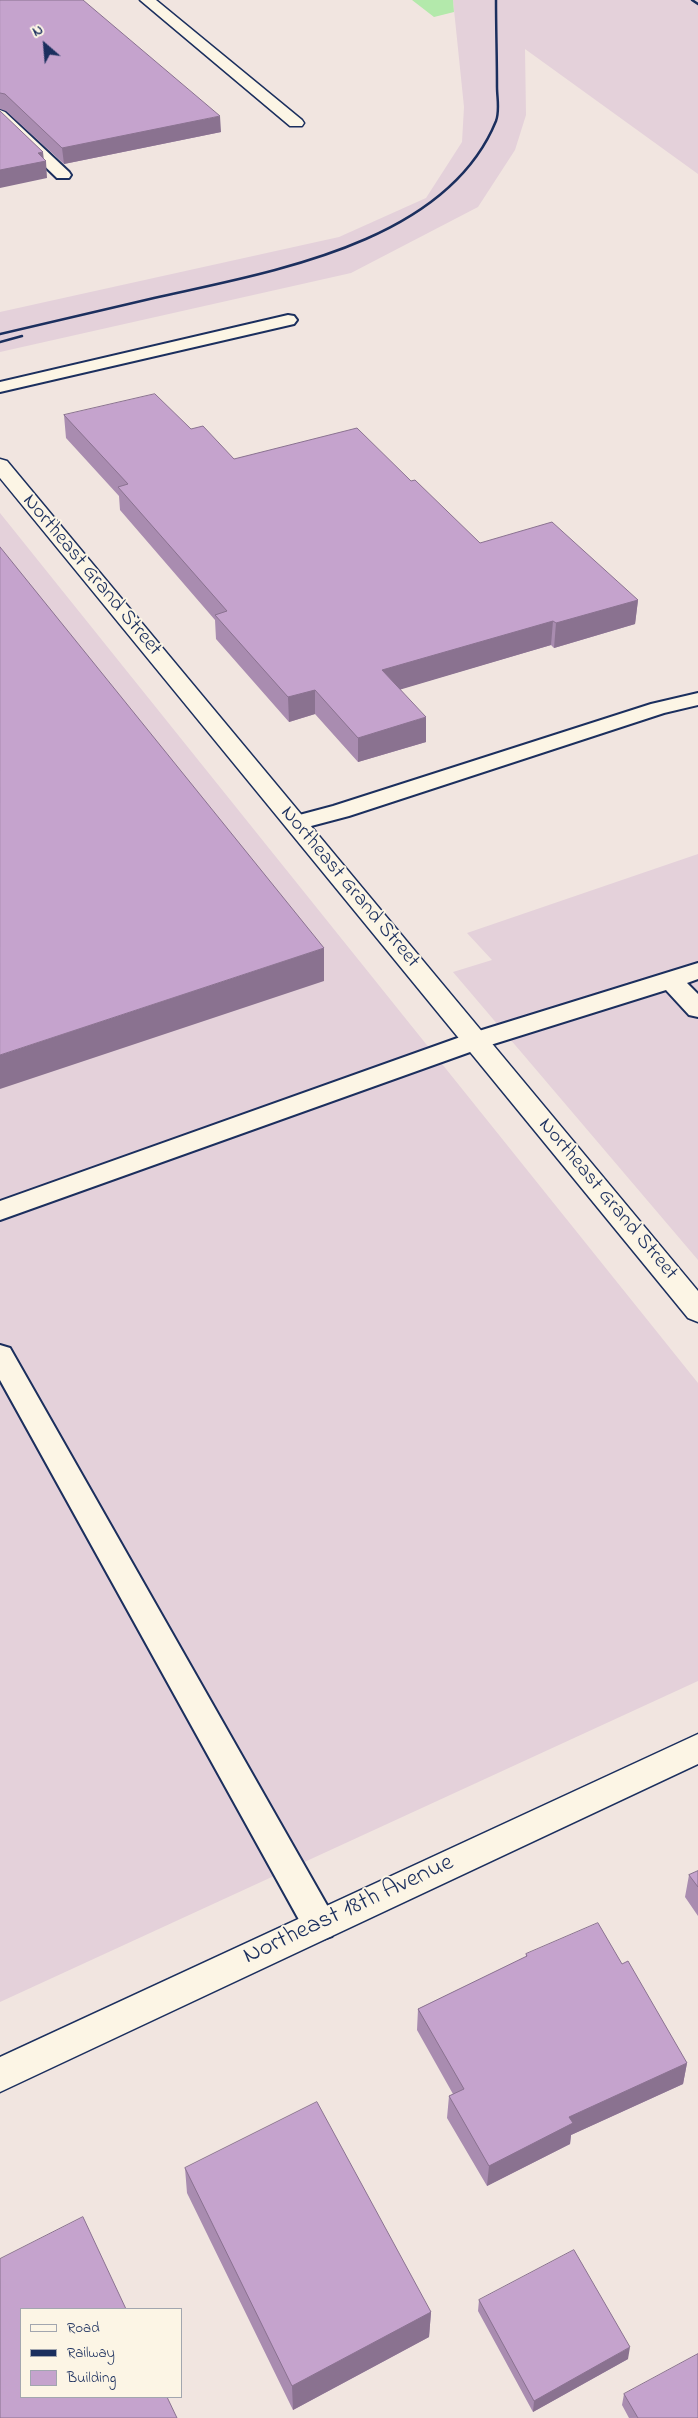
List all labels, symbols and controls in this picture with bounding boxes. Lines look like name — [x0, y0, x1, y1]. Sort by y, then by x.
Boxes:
north arrow — [20, 20, 70, 70]
text: N — [29, 20, 47, 43]
street label: Northeast Grand Street — [16, 490, 166, 662]
street label: Northeast Grand Street — [274, 802, 424, 974]
street label: Northeast Grand Street — [532, 1114, 682, 1286]
street label: Northeast 18th Avenue — [239, 1849, 459, 1973]
legend — [20, 2308, 182, 2398]
text: Road — [67, 2317, 100, 2339]
text: Railway — [67, 2342, 115, 2364]
text: Building — [67, 2367, 116, 2389]

